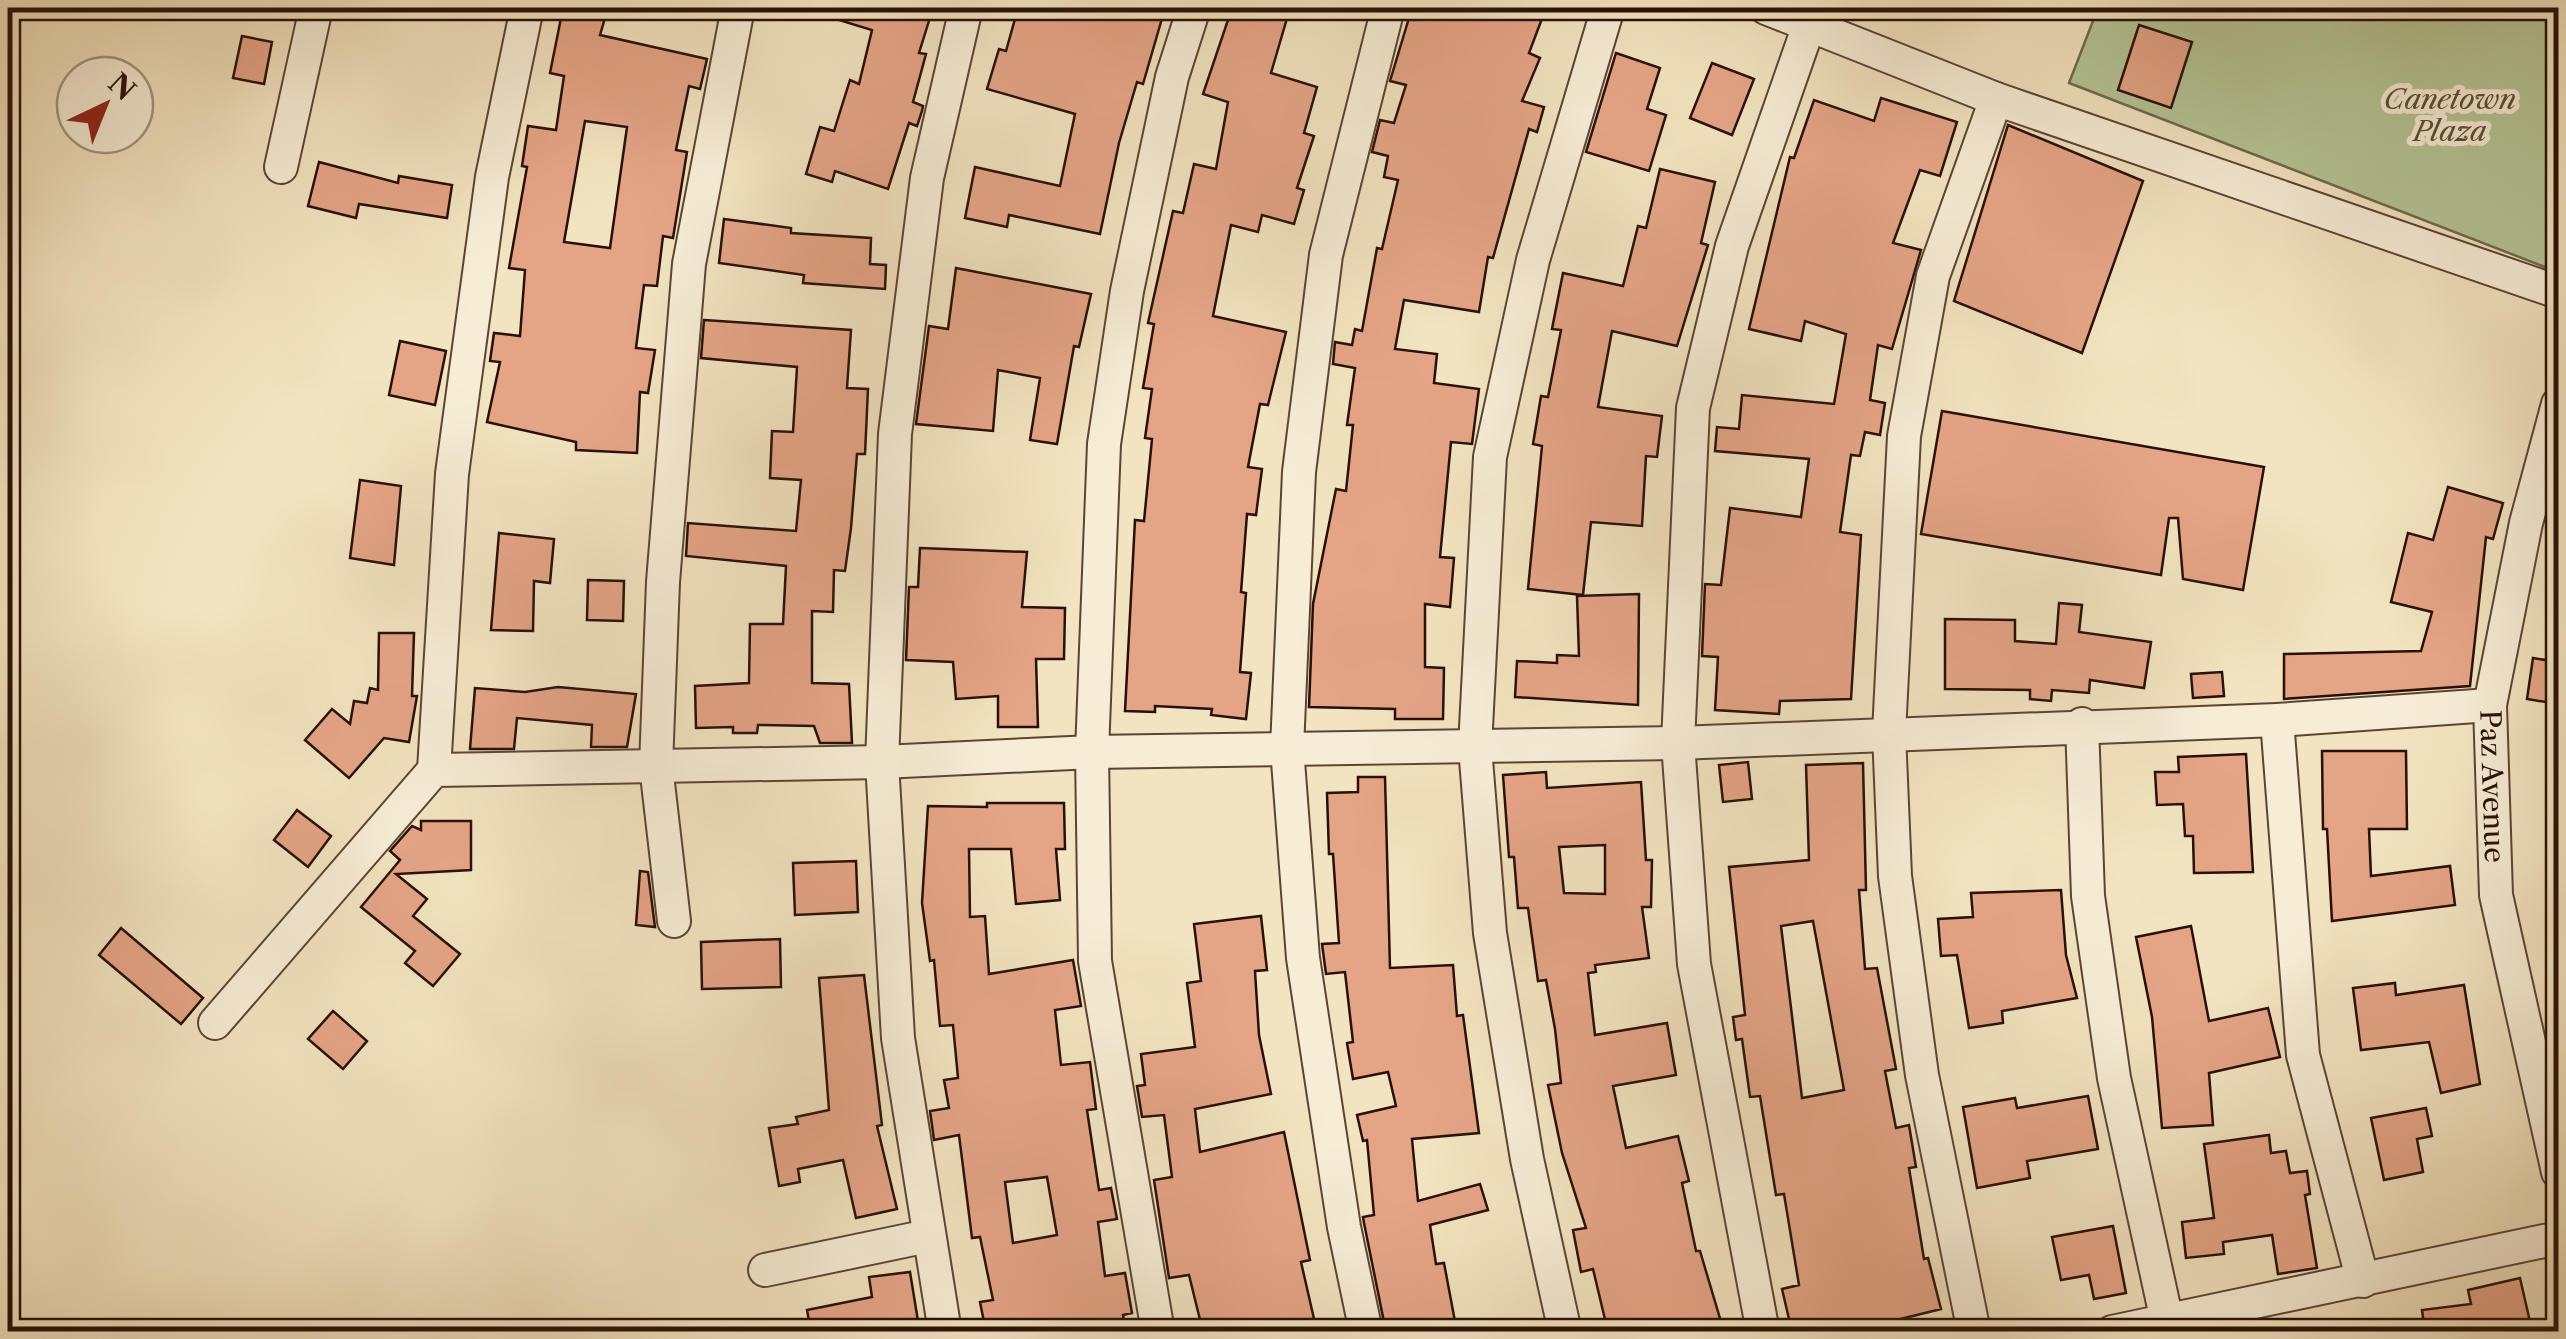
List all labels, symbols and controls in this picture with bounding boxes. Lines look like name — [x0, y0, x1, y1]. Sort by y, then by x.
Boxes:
north arrow — [55, 55, 155, 155]
text: N — [102, 66, 143, 107]
park label: Canetown Plaza — [2384, 82, 2516, 148]
street label: Paz Avenue — [2473, 709, 2512, 863]

